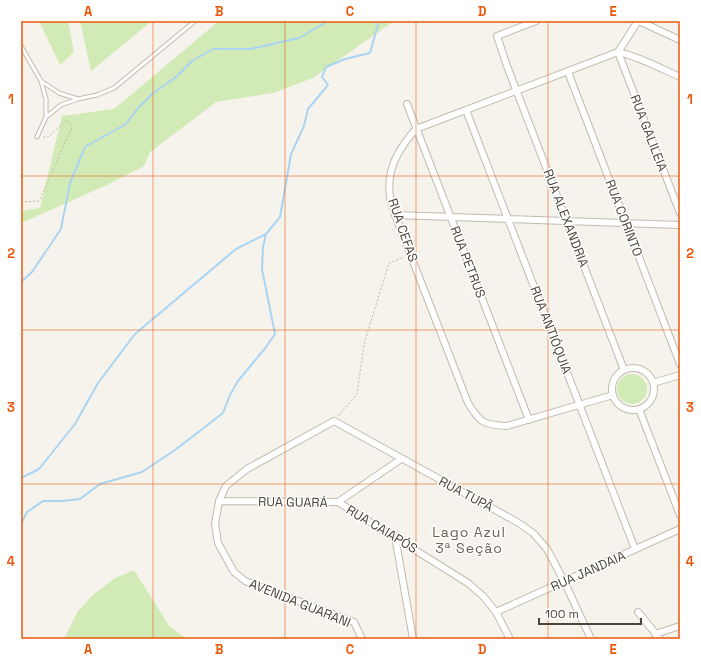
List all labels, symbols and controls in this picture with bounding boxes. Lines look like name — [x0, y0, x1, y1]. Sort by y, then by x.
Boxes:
text: A — [84, 3, 93, 20]
text: B — [215, 3, 224, 20]
text: C — [346, 3, 354, 20]
text: D — [478, 3, 487, 20]
text: E — [609, 3, 617, 20]
text: 1 — [8, 91, 14, 108]
text: 1 — [687, 91, 693, 108]
street label: RUA GALILEIA — [627, 92, 671, 174]
street label: RUA ALEXANDRIA — [539, 167, 593, 269]
street label: RUA CORINTO — [602, 177, 646, 259]
street label: RUA CEFAS — [384, 196, 422, 264]
street label: RUA PETRUS — [447, 224, 489, 300]
text: 2 — [7, 245, 15, 262]
text: 2 — [686, 245, 694, 262]
street label: RUA ANTIÓQUIA — [526, 284, 576, 376]
text: 3 — [7, 399, 15, 416]
text: 3 — [686, 399, 694, 416]
street label: RUA TUPÃ — [436, 473, 496, 515]
street label: RUA GUARÁ — [258, 493, 328, 511]
street label: RUA CAIAPÓS — [343, 501, 421, 557]
district label: Lago Azul 3ª Seção — [432, 523, 506, 557]
street label: RUA JANDAIA — [548, 547, 628, 595]
text: 4 — [7, 553, 15, 570]
text: 4 — [686, 553, 694, 570]
street label: AVENIDA GUARANI — [247, 575, 353, 631]
scale bar — [539, 600, 641, 626]
text: 100 m — [545, 606, 579, 622]
text: A — [84, 641, 93, 658]
text: B — [215, 641, 224, 658]
text: C — [346, 641, 354, 658]
text: D — [478, 641, 487, 658]
text: E — [609, 641, 617, 658]

